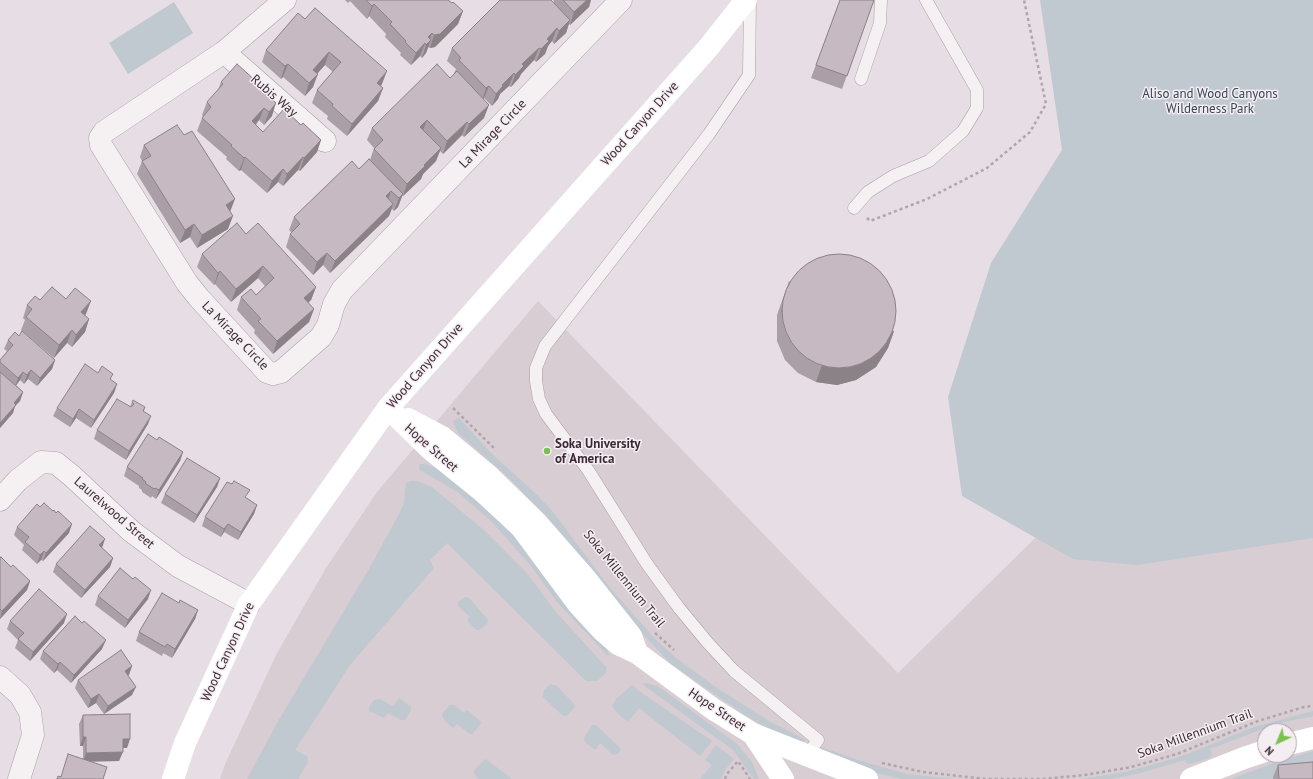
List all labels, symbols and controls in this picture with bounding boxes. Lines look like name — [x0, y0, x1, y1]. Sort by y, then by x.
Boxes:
street label: Rubis Way — [247, 71, 301, 121]
street label: Wood Canyon Drive — [598, 79, 682, 169]
park label: Aliso and Wood Canyons Wilderness Park — [1142, 86, 1278, 117]
street label: La Mirage Circle — [456, 96, 530, 172]
street label: La Mirage Circle — [198, 298, 272, 374]
street label: Wood Canyon Drive — [384, 320, 466, 412]
street label: Hope Street — [401, 420, 461, 476]
place label: Soka University of America — [555, 436, 640, 467]
marker: Soka University of America — [542, 446, 552, 456]
street label: Laurelwood Street — [70, 474, 158, 552]
street label: Soka Millennium Trail — [580, 527, 668, 631]
street label: Wood Canyon Drive — [198, 600, 258, 704]
street label: Hope Street — [685, 685, 749, 735]
street label: Soka Millennium Trail — [1136, 706, 1254, 762]
north arrow — [1257, 723, 1297, 763]
text: N — [1262, 743, 1277, 758]

